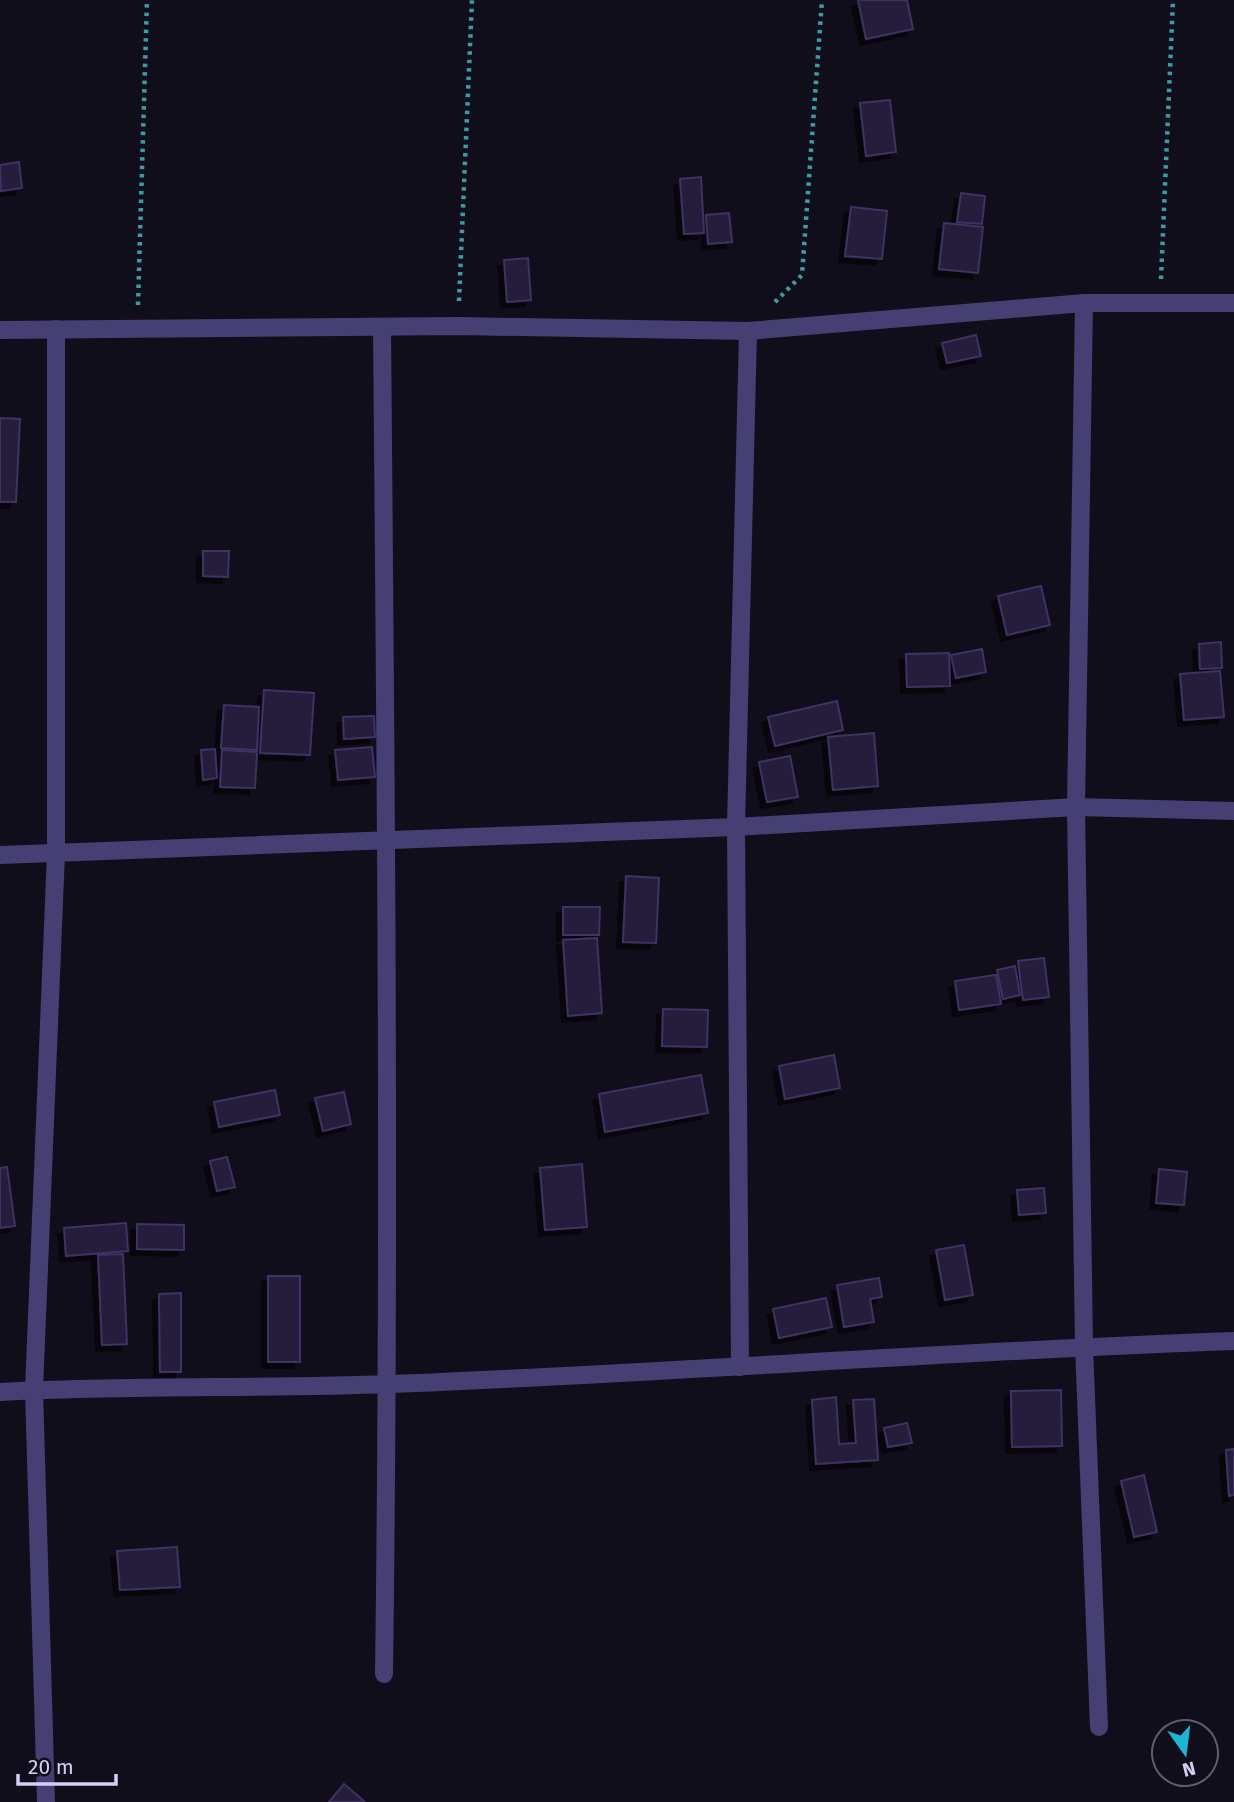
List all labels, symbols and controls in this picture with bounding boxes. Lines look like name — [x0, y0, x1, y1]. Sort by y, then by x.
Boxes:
north arrow — [1150, 1718, 1220, 1788]
scale bar — [18, 1742, 116, 1786]
text: 20 m — [28, 1754, 74, 1780]
text: N — [1180, 1756, 1198, 1782]

